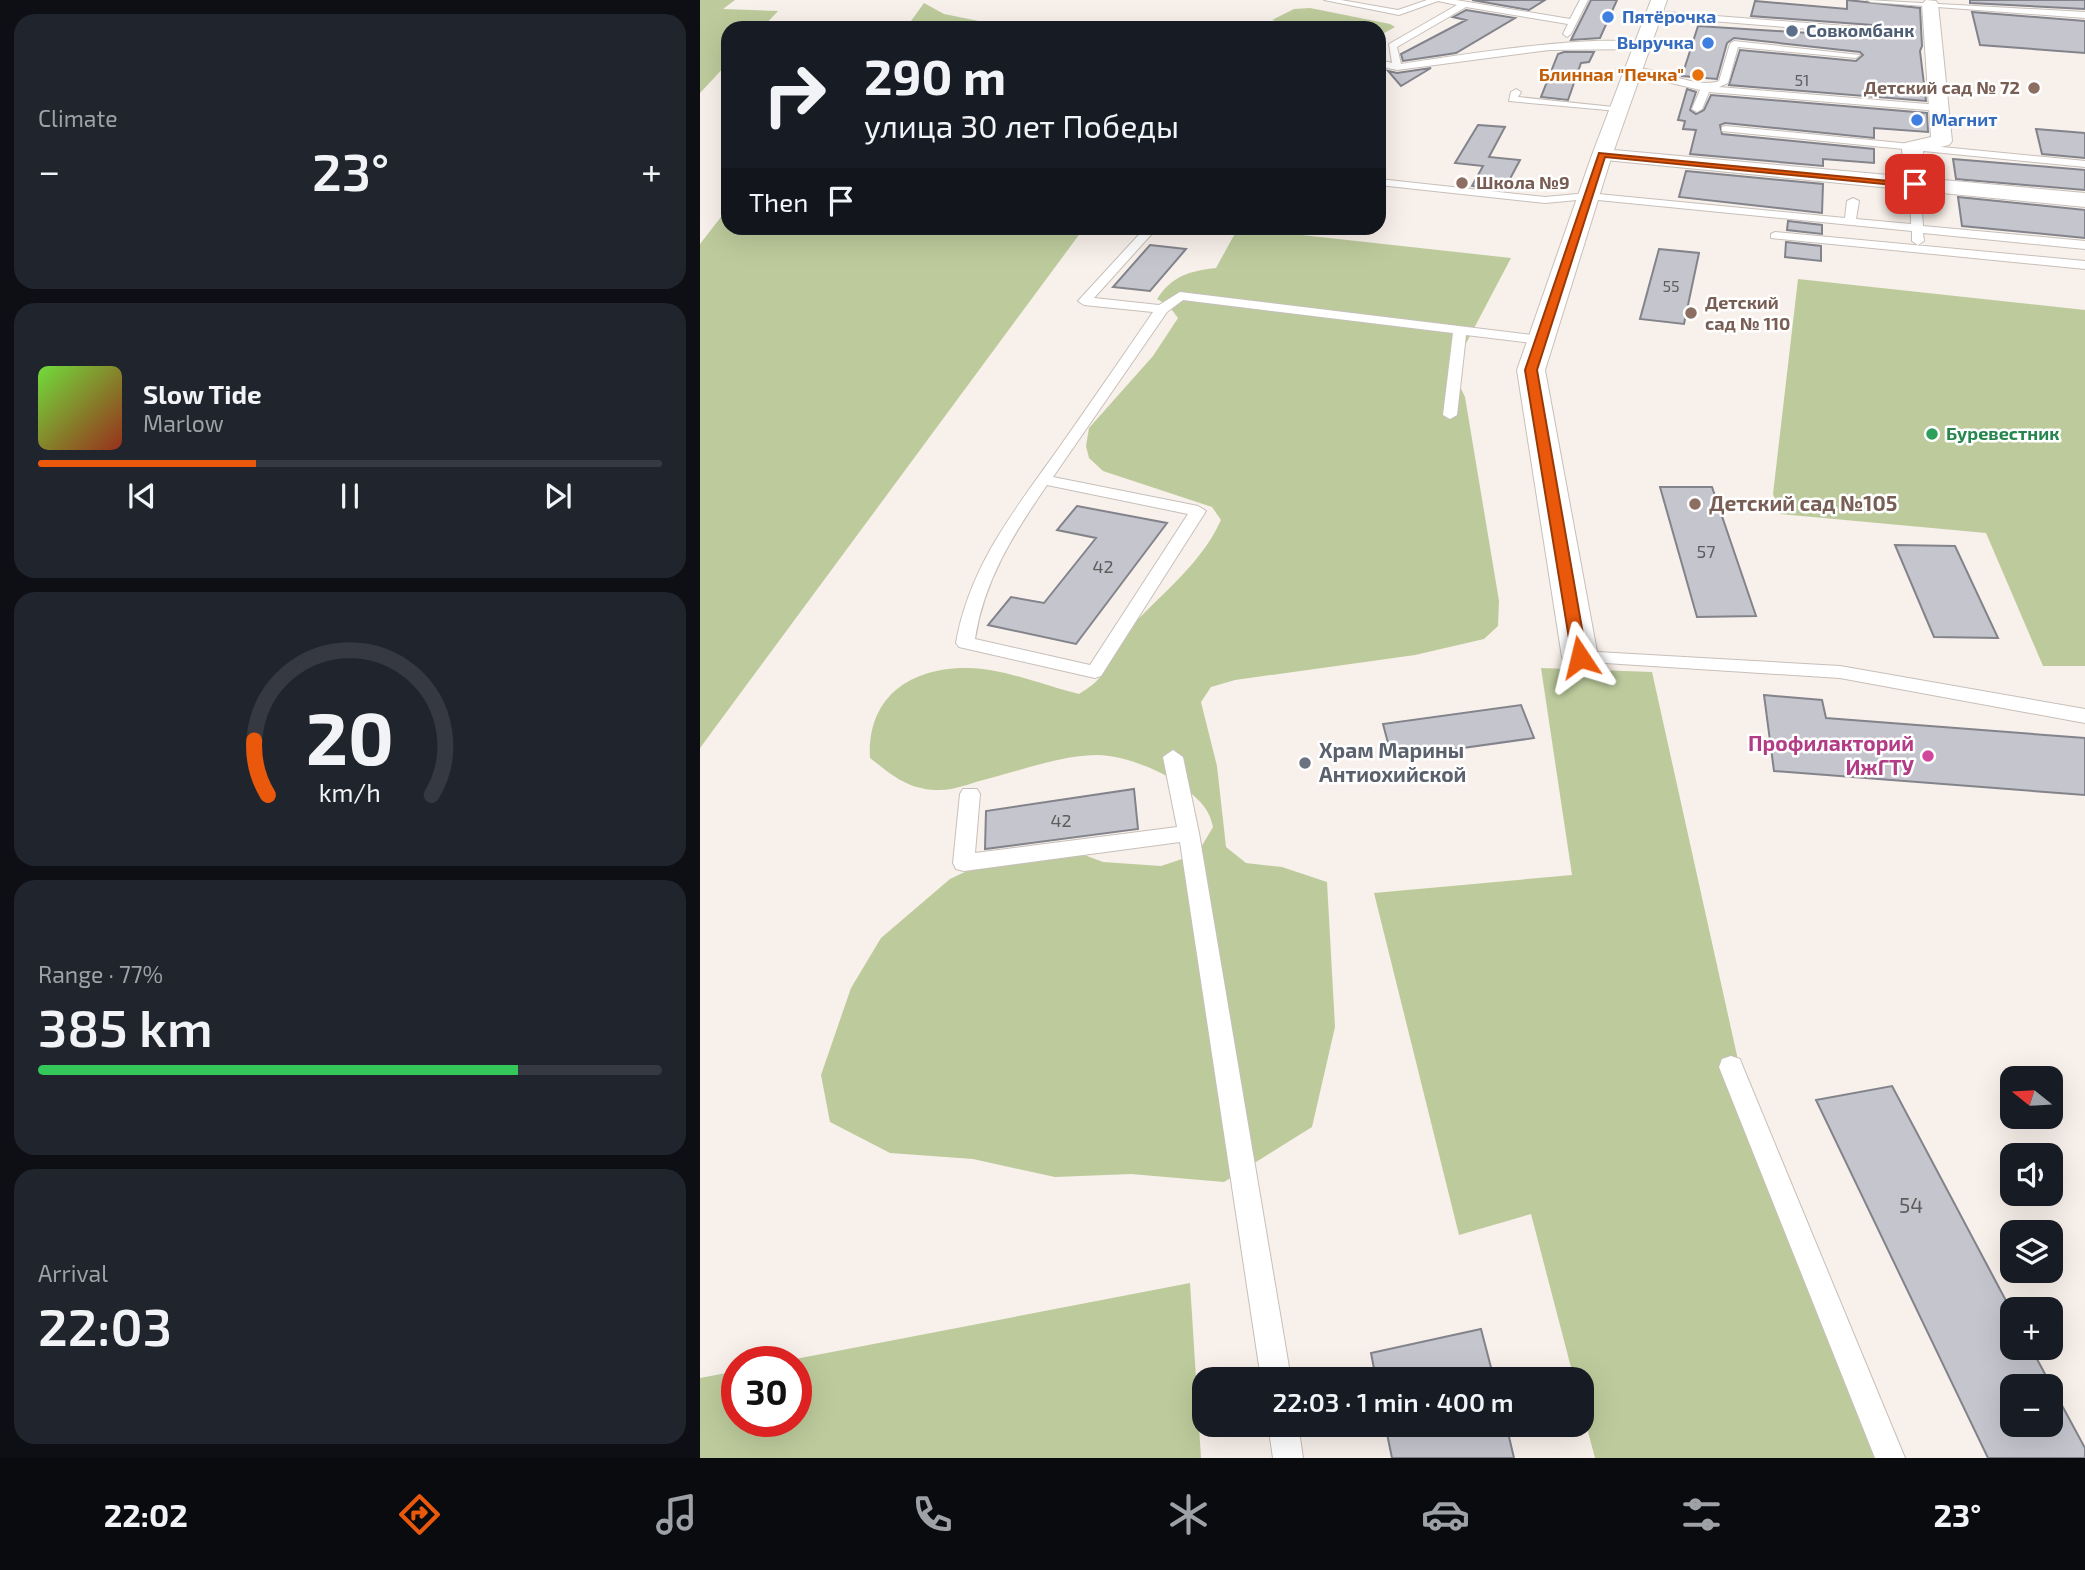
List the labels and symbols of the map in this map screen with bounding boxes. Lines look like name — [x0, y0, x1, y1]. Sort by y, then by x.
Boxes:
place label: Пятёрочка — [1622, 5, 1716, 27]
marker: Пятёрочка — [1600, 9, 1616, 25]
place label: Совкомбанк — [1806, 19, 1914, 41]
marker: Совкомбанк — [1784, 23, 1800, 39]
place label: Выручка — [1617, 31, 1694, 53]
marker: Выручка — [1700, 35, 1716, 51]
place label: Блинная "Печка" — [1539, 63, 1684, 85]
marker: Блинная "Печка" — [1690, 67, 1706, 83]
house number: 51 — [1795, 70, 1809, 89]
place label: Детский сад № 72 — [1864, 76, 2020, 98]
marker: Детский сад № 72 — [2026, 80, 2042, 96]
place label: Магнит — [1931, 108, 1997, 130]
marker: Магнит — [1909, 112, 1925, 128]
pin — [1885, 154, 1945, 214]
place label: Школа №9 — [1476, 171, 1570, 193]
marker: Школа №9 — [1454, 175, 1470, 191]
house number: 55 — [1662, 276, 1680, 295]
place label: Детский сад № 110 — [1705, 291, 1790, 334]
marker: Детский сад № 110 — [1683, 305, 1699, 321]
place label: Буревестник — [1946, 422, 2059, 444]
marker: Буревестник — [1924, 426, 1940, 442]
place label: Детский сад №105 — [1709, 490, 1897, 515]
marker: Детский сад №105 — [1687, 496, 1703, 512]
house number: 57 — [1697, 540, 1715, 562]
house number: 42 — [1092, 555, 1114, 577]
position arrow — [1543, 620, 1617, 694]
place label: Профилакторий ИжГТУ — [1748, 730, 1915, 779]
place label: Храм Марины Антиохийской — [1319, 737, 1466, 786]
marker: Профилакторий ИжГТУ — [1920, 748, 1936, 764]
marker: Храм Марины Антиохийской — [1297, 755, 1313, 771]
house number: 42 — [1050, 809, 1072, 831]
north arrow — [2000, 1066, 2063, 1129]
house number: 54 — [1899, 1192, 1923, 1217]
speed limit sign: 30 — [721, 1346, 812, 1437]

